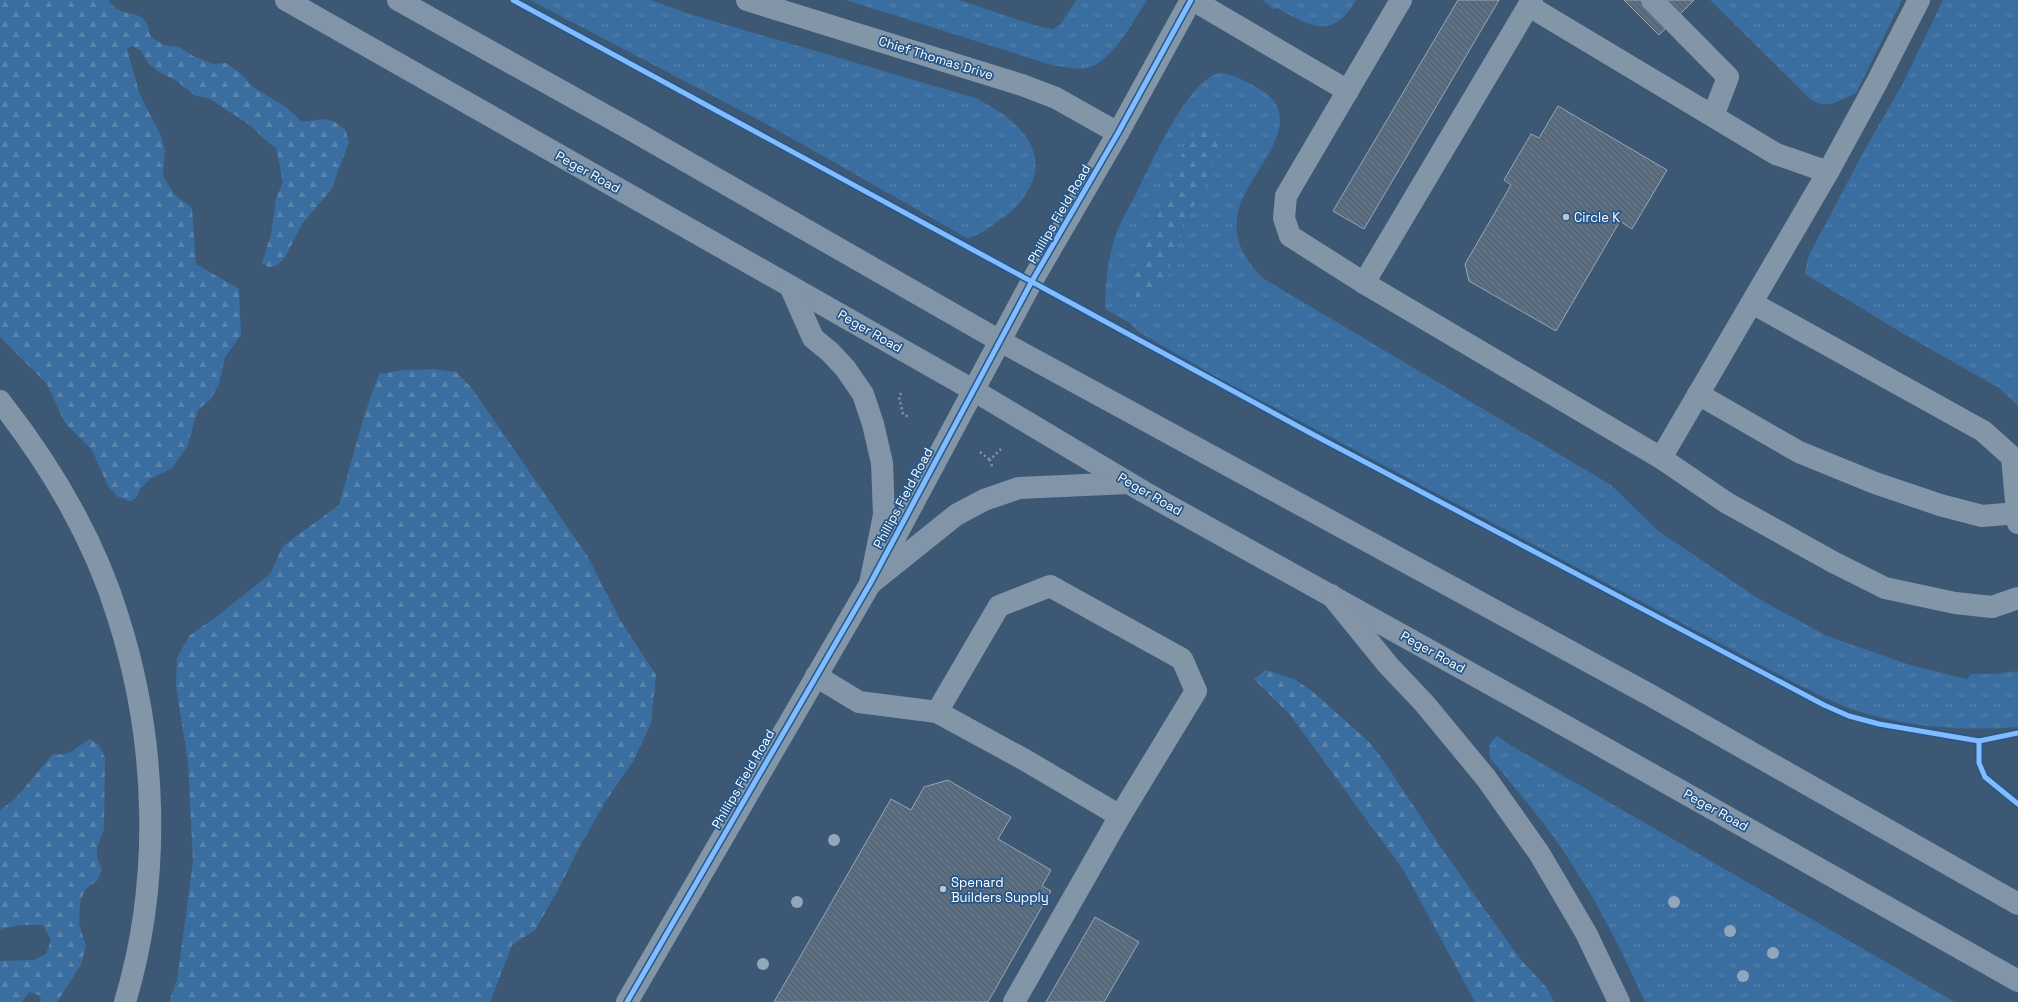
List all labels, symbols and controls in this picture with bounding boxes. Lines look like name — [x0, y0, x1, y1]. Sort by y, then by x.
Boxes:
street label: Chief Thomas Drive — [876, 32, 996, 84]
street label: Peger Road — [553, 147, 623, 197]
street label: Phillips Field Road — [1024, 161, 1094, 267]
place label: Circle K — [1574, 209, 1620, 226]
marker: Circle K — [1561, 212, 1571, 222]
street label: Peger Road — [835, 306, 905, 356]
street label: Phillips Field Road — [869, 445, 937, 551]
street label: Peger Road — [1115, 469, 1185, 519]
street label: Peger Road — [1398, 627, 1468, 677]
street label: Phillips Field Road — [708, 726, 778, 832]
street label: Peger Road — [1681, 785, 1751, 835]
place label: Spenard Builders Supply — [951, 874, 1049, 906]
marker: Spenard Builders Supply — [938, 884, 948, 894]

